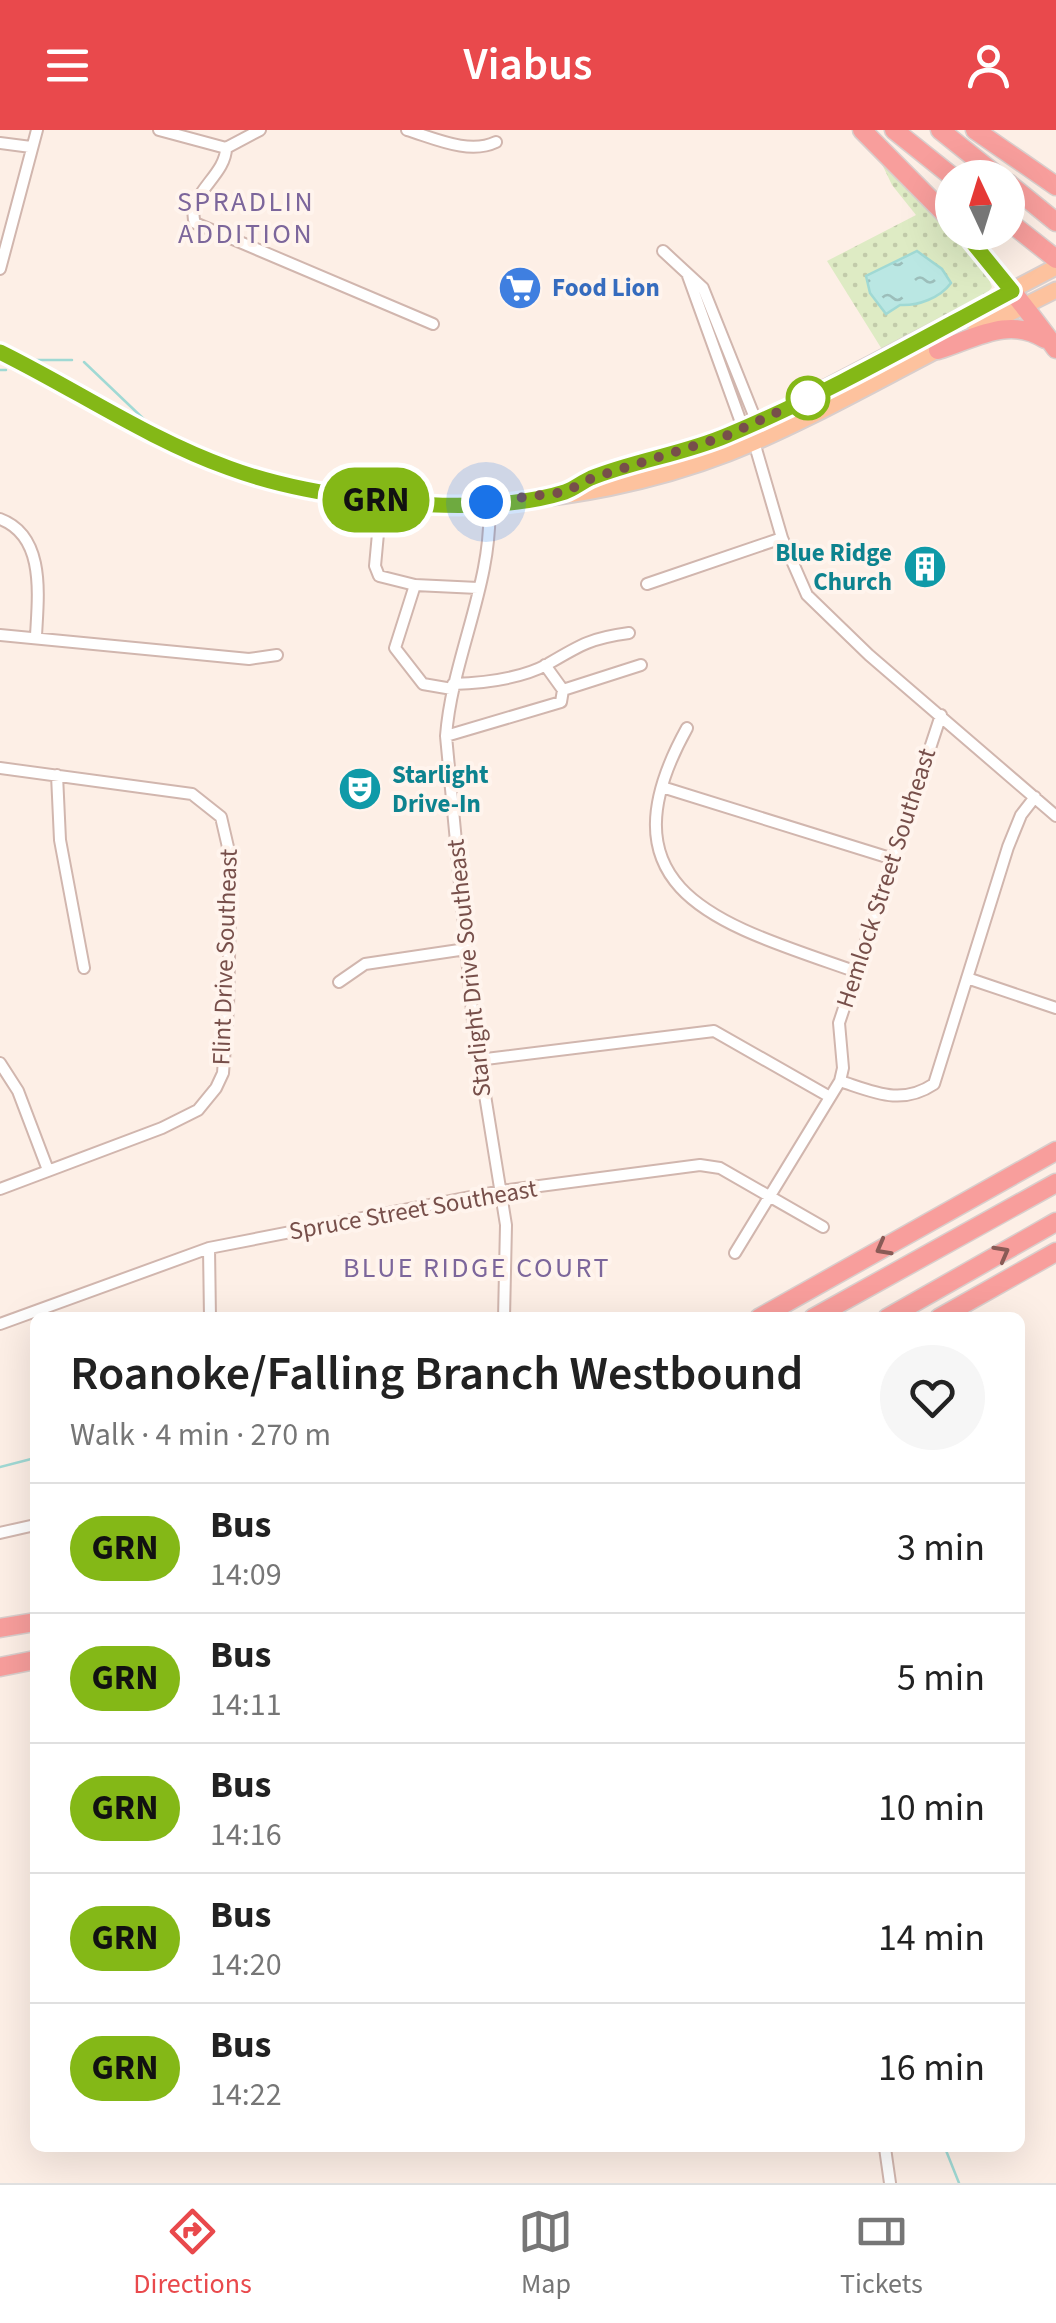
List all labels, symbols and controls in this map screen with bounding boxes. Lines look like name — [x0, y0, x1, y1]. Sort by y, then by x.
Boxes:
text: Viabus — [464, 33, 592, 97]
icon: menu — [40, 38, 95, 93]
icon: person — [961, 38, 1016, 93]
north arrow — [935, 160, 1025, 250]
map controls — [935, 160, 1025, 250]
district label: SPRADLIN ADDITION — [177, 182, 315, 254]
supermarket icon: Food Lion — [497, 265, 543, 311]
place label: Food Lion — [552, 270, 660, 306]
unlabelled marker — [787, 377, 829, 419]
line badge: GRN — [318, 468, 434, 532]
text: GRN — [342, 475, 410, 525]
your location — [461, 477, 511, 527]
place label: Blue Ridge Church — [775, 535, 892, 600]
building icon: Blue Ridge Church — [902, 544, 948, 590]
street label: Hemlock Street Southeast — [827, 743, 945, 1013]
place label: Starlight Drive-In — [392, 757, 489, 822]
theatre icon: Starlight Drive-In — [337, 766, 383, 812]
street label: Starlight Drive Southeast — [438, 837, 500, 1099]
street label: Flint Drive Southeast — [203, 847, 247, 1066]
street label: Spruce Street Southeast — [286, 1170, 540, 1250]
one-way arrow — [876, 1236, 894, 1256]
one-way arrow — [991, 1245, 1009, 1265]
district label: BLUE RIDGE COURT — [343, 1248, 611, 1288]
text: Roanoke/Falling Branch Westbound — [70, 1340, 803, 1408]
button: heart — [880, 1345, 985, 1450]
text: Walk · 4 min · 270 m — [70, 1412, 331, 1458]
text: Bus — [210, 1498, 271, 1552]
text: 3 min — [897, 1521, 985, 1575]
text: GRN — [91, 1523, 159, 1573]
text: 14:09 — [210, 1552, 282, 1598]
text: Bus — [210, 1628, 271, 1682]
text: 5 min — [897, 1651, 985, 1705]
text: GRN — [91, 1653, 159, 1703]
text: 14:11 — [210, 1682, 282, 1728]
text: Bus — [210, 1758, 271, 1812]
text: 10 min — [878, 1781, 985, 1835]
text: GRN — [91, 1783, 159, 1833]
text: 14:16 — [210, 1812, 282, 1858]
text: Bus — [210, 1888, 271, 1942]
text: 14 min — [878, 1911, 985, 1965]
text: GRN — [91, 1913, 159, 1963]
text: 14:20 — [210, 1942, 282, 1988]
text: Bus — [210, 2018, 271, 2072]
text: 16 min — [878, 2041, 985, 2095]
text: GRN — [91, 2043, 159, 2093]
text: 14:22 — [210, 2072, 282, 2118]
tab: Directions — [133, 2204, 252, 2304]
tab: Map — [518, 2204, 573, 2304]
tab: Tickets — [840, 2204, 923, 2304]

